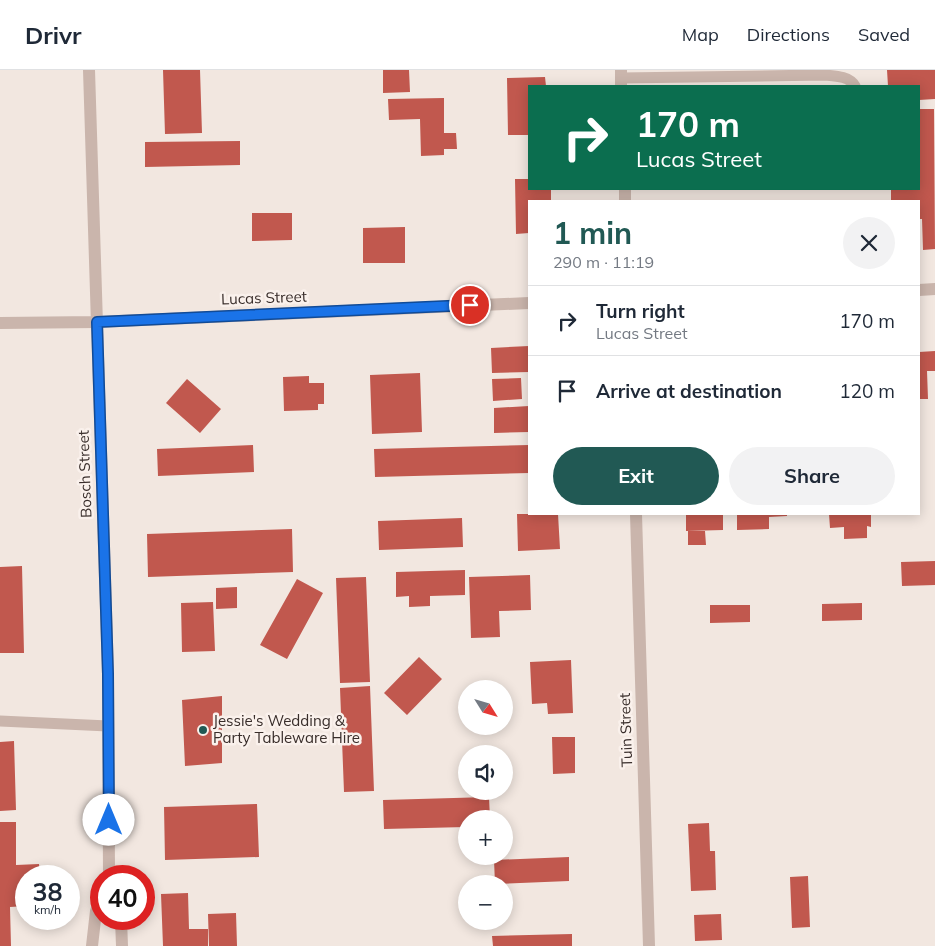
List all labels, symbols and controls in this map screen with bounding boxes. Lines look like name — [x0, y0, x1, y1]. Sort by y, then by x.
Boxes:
text: Drivr — [25, 20, 81, 50]
text: Map — [682, 23, 719, 46]
text: Directions — [747, 23, 830, 46]
text: Saved — [858, 23, 910, 46]
text: 170 m — [636, 102, 740, 146]
icon: right — [553, 105, 618, 170]
text: Lucas Street — [636, 145, 762, 173]
text: 1 min — [553, 214, 632, 252]
button: close — [843, 217, 895, 269]
text: 290 m · 11:19 — [553, 252, 654, 272]
pin — [449, 284, 491, 326]
street label: Lucas Street — [221, 287, 307, 308]
icon: arrive — [456, 291, 484, 319]
text: Turn right — [596, 299, 685, 323]
icon: right — [553, 307, 581, 335]
text: 170 m — [839, 309, 895, 333]
text: Lucas Street — [596, 323, 688, 343]
icon: arrive — [553, 377, 581, 405]
text: Arrive at destination — [596, 379, 782, 403]
text: 120 m — [839, 379, 895, 403]
street label: Bosch Street — [73, 430, 96, 518]
button: Exit — [553, 447, 719, 505]
button: Share — [729, 447, 895, 505]
north arrow — [458, 680, 512, 735]
map controls — [458, 680, 513, 930]
street label: Tuin Street — [615, 693, 636, 768]
place label: Jessie's Wedding & Party Tableware Hire — [213, 711, 360, 747]
marker: Jessie's Wedding & Party Tableware Hire — [197, 724, 209, 736]
button: sound — [458, 745, 513, 800]
position arrow — [82, 793, 134, 845]
button: + — [458, 810, 513, 865]
speed limit sign: 40 — [90, 865, 155, 930]
button: − — [458, 875, 513, 930]
text: 38 — [32, 876, 63, 907]
text: km/h — [34, 902, 61, 917]

